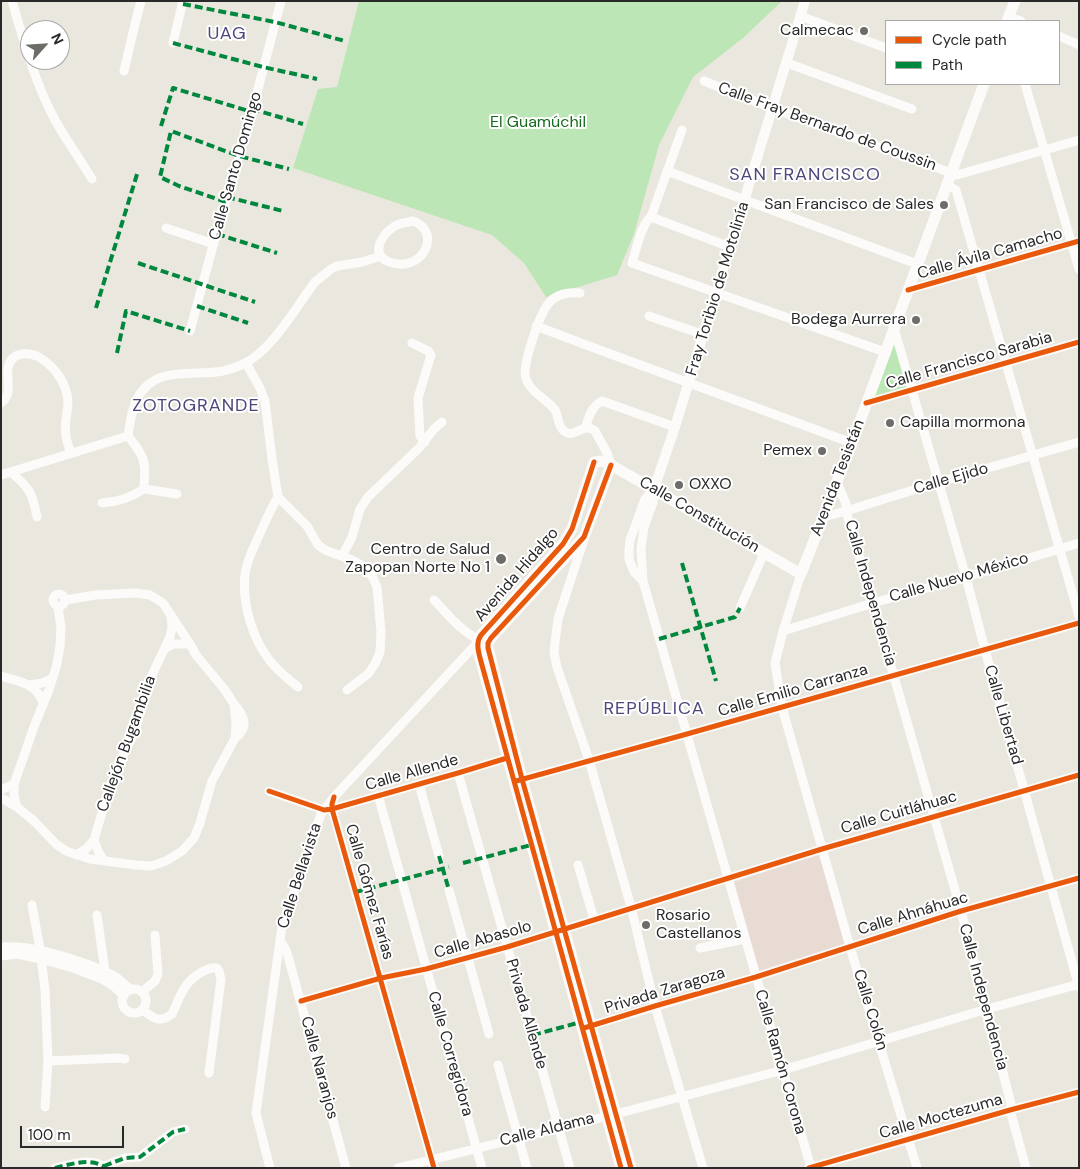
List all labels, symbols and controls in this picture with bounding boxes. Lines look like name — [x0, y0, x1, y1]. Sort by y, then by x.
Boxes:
north arrow — [20, 20, 70, 70]
legend — [885, 20, 1060, 85]
place label: Calmecac — [780, 21, 854, 41]
district label: UAG — [207, 23, 247, 45]
marker: Calmecac — [858, 25, 870, 37]
text: N — [47, 30, 68, 47]
text: Cycle path — [932, 30, 1007, 50]
text: Path — [932, 55, 963, 75]
street label: Calle Fray Bernardo de Coussin — [715, 78, 939, 176]
street label: Calle Santo Domingo — [206, 90, 266, 242]
park label: El Guamúchil — [490, 113, 586, 133]
district label: SAN FRANCISCO — [728, 164, 882, 186]
place label: San Francisco de Sales — [764, 195, 934, 215]
marker: San Francisco de Sales — [938, 199, 950, 211]
street label: Fray Toribio de Motolinía — [682, 200, 754, 378]
street label: Calle Ávila Camacho — [915, 224, 1065, 284]
place label: Bodega Aurrera — [791, 310, 906, 330]
marker: Bodega Aurrera — [910, 314, 922, 326]
street label: Calle Francisco Sarabia — [884, 328, 1054, 394]
district label: ZOTOGRANDE — [131, 395, 261, 417]
place label: Capilla mormona — [900, 413, 1025, 433]
street label: Avenida Tesistán — [807, 417, 869, 539]
marker: Capilla mormona — [884, 417, 896, 429]
place label: Pemex — [763, 441, 812, 461]
marker: Pemex — [816, 445, 828, 457]
street label: Calle Ejido — [911, 459, 991, 499]
street label: Calle Constitución — [635, 473, 763, 557]
place label: OXXO — [689, 475, 732, 495]
marker: OXXO — [673, 479, 685, 491]
street label: Calle Independencia — [840, 518, 900, 668]
street label: Avenida Hidalgo — [471, 524, 563, 626]
place label: Centro de Salud Zapopan Norte No 1 — [345, 540, 490, 578]
street label: Calle Nuevo México — [887, 549, 1031, 607]
marker: Centro de Salud Zapopan Norte No 1 — [494, 552, 508, 566]
street label: Calle Emilio Carranza — [716, 660, 870, 722]
street label: Calle Libertad — [980, 663, 1026, 767]
street label: Callejón Bugambilia — [93, 673, 161, 815]
district label: REPÚBLICA — [602, 698, 706, 720]
street label: Calle Allende — [363, 751, 461, 795]
street label: Calle Cuitláhuac — [839, 787, 959, 839]
street label: Calle Bellavista — [274, 821, 326, 931]
street label: Calle Gómez Farías — [340, 822, 398, 962]
street label: Calle Ahnáhuac — [855, 888, 971, 940]
place label: Rosario Castellanos — [656, 906, 742, 944]
street label: Calle Abasolo — [432, 917, 534, 963]
marker: Rosario Castellanos — [640, 919, 652, 931]
street label: Calle Independencia — [954, 922, 1012, 1072]
street label: Privada Allende — [501, 957, 551, 1071]
street label: Privada Zaragoza — [602, 964, 728, 1018]
street label: Calle Colón — [849, 967, 891, 1053]
street label: Calle Ramón Corona — [750, 987, 810, 1137]
street label: Calle Corregidora — [423, 989, 477, 1119]
street label: Calle Naranjos — [296, 1014, 342, 1122]
street label: Calle Moctezuma — [877, 1090, 1005, 1144]
street label: Calle Aldama — [498, 1109, 596, 1151]
scale bar — [22, 1116, 126, 1148]
text: 100 m — [28, 1125, 71, 1145]

